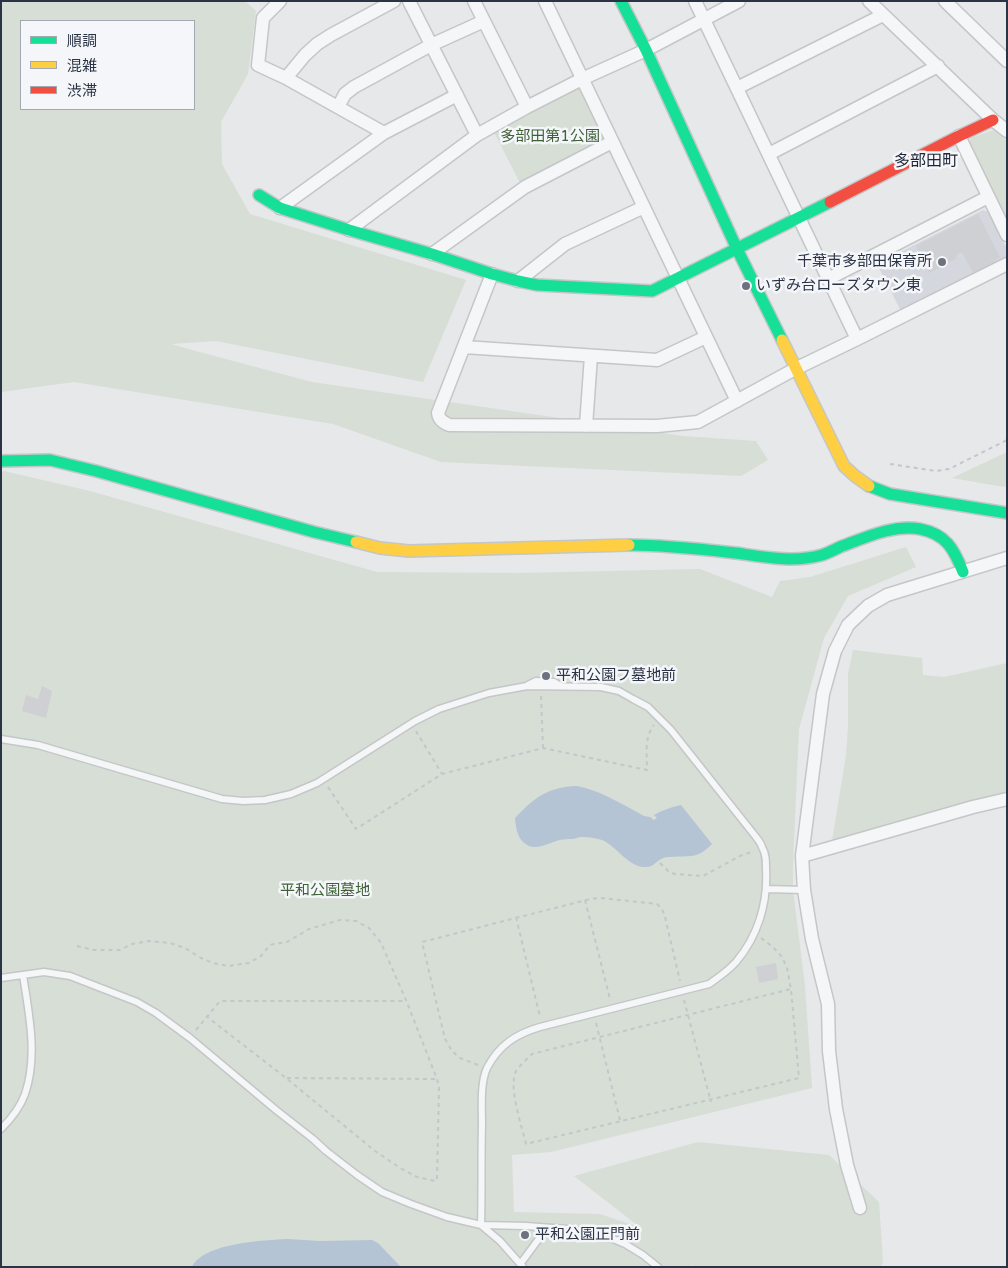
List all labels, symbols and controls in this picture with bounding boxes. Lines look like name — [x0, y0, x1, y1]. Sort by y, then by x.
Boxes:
legend — [20, 20, 195, 110]
text: 順調 — [67, 32, 97, 50]
text: 混雑 — [67, 57, 97, 75]
text: 渋滞 — [67, 82, 97, 100]
park label: 多部田第1公園 — [500, 128, 600, 146]
district label: 多部田町 — [894, 152, 958, 172]
place label: 千葉市多部田保育所 — [797, 253, 932, 271]
marker: 千葉市多部田保育所 — [936, 256, 948, 268]
place label: いずみ台ローズタウン東 — [756, 277, 921, 295]
marker: いずみ台ローズタウン東 — [740, 280, 752, 292]
place label: 平和公園フ墓地前 — [556, 667, 676, 685]
marker: 平和公園フ墓地前 — [540, 670, 552, 682]
park label: 平和公園墓地 — [280, 882, 370, 900]
place label: 平和公園正門前 — [535, 1226, 640, 1244]
marker: 平和公園正門前 — [519, 1229, 531, 1241]

